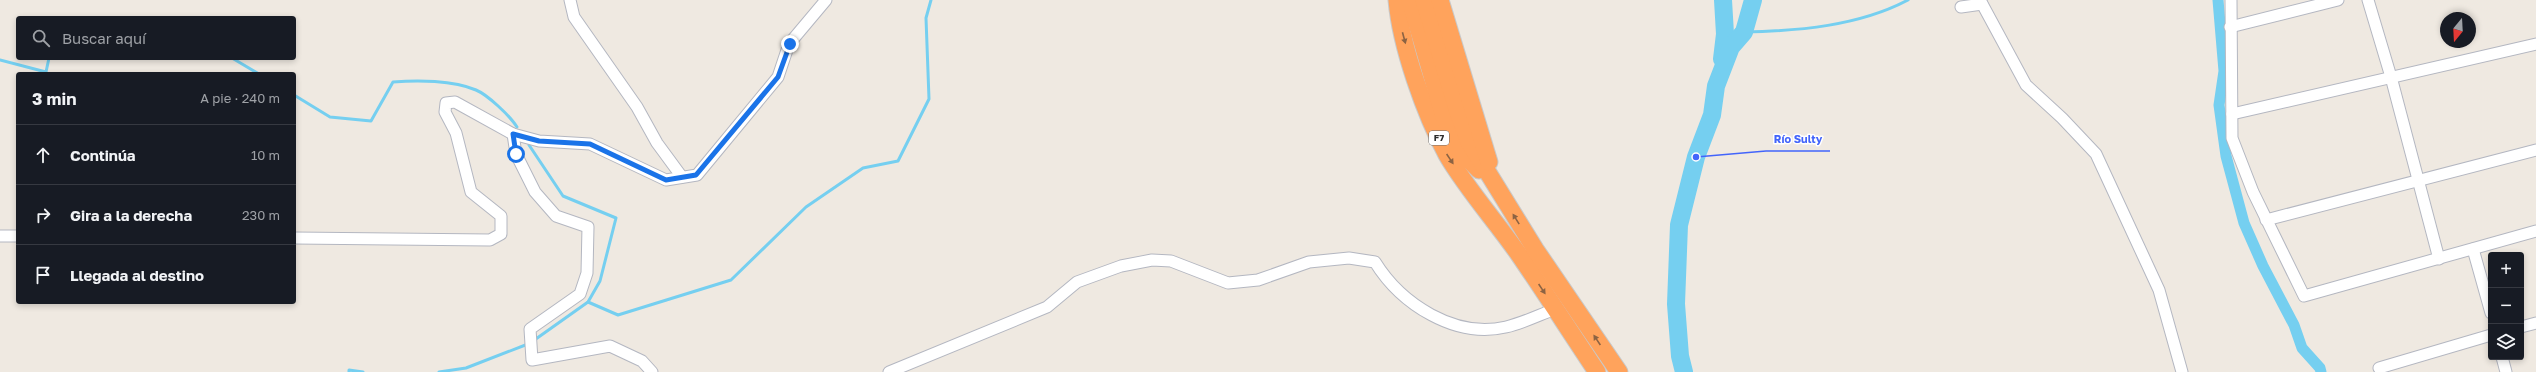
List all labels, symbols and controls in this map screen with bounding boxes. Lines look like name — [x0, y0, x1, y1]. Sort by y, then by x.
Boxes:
north arrow — [2440, 12, 2476, 48]
search box — [16, 16, 296, 60]
icon: search — [30, 27, 52, 49]
text: Buscar aquí — [62, 29, 146, 47]
one-way arrow — [1402, 32, 1408, 44]
route end — [781, 35, 799, 53]
text: 3 min — [32, 88, 76, 109]
text: A pie · 240 m — [200, 90, 280, 106]
callout: Río Sulty — [1766, 128, 1830, 151]
road number: F7 — [1429, 131, 1449, 145]
text: Río Sulty — [1774, 132, 1823, 145]
icon: ahead — [32, 144, 54, 166]
route start — [507, 145, 525, 163]
text: Continúa — [70, 146, 136, 164]
text: 10 m — [251, 147, 280, 163]
one-way arrow — [1447, 153, 1454, 165]
icon: right — [32, 204, 54, 226]
text: Gira a la derecha — [70, 206, 192, 224]
text: 230 m — [242, 207, 280, 223]
one-way arrow — [1512, 213, 1519, 225]
map controls — [2488, 252, 2524, 360]
button: + — [2488, 252, 2524, 288]
icon: arrive — [32, 264, 54, 286]
text: Llegada al destino — [70, 266, 204, 284]
one-way arrow — [1538, 284, 1546, 294]
button: − — [2488, 288, 2524, 324]
button: layers — [2488, 324, 2524, 360]
one-way arrow — [1593, 335, 1601, 345]

